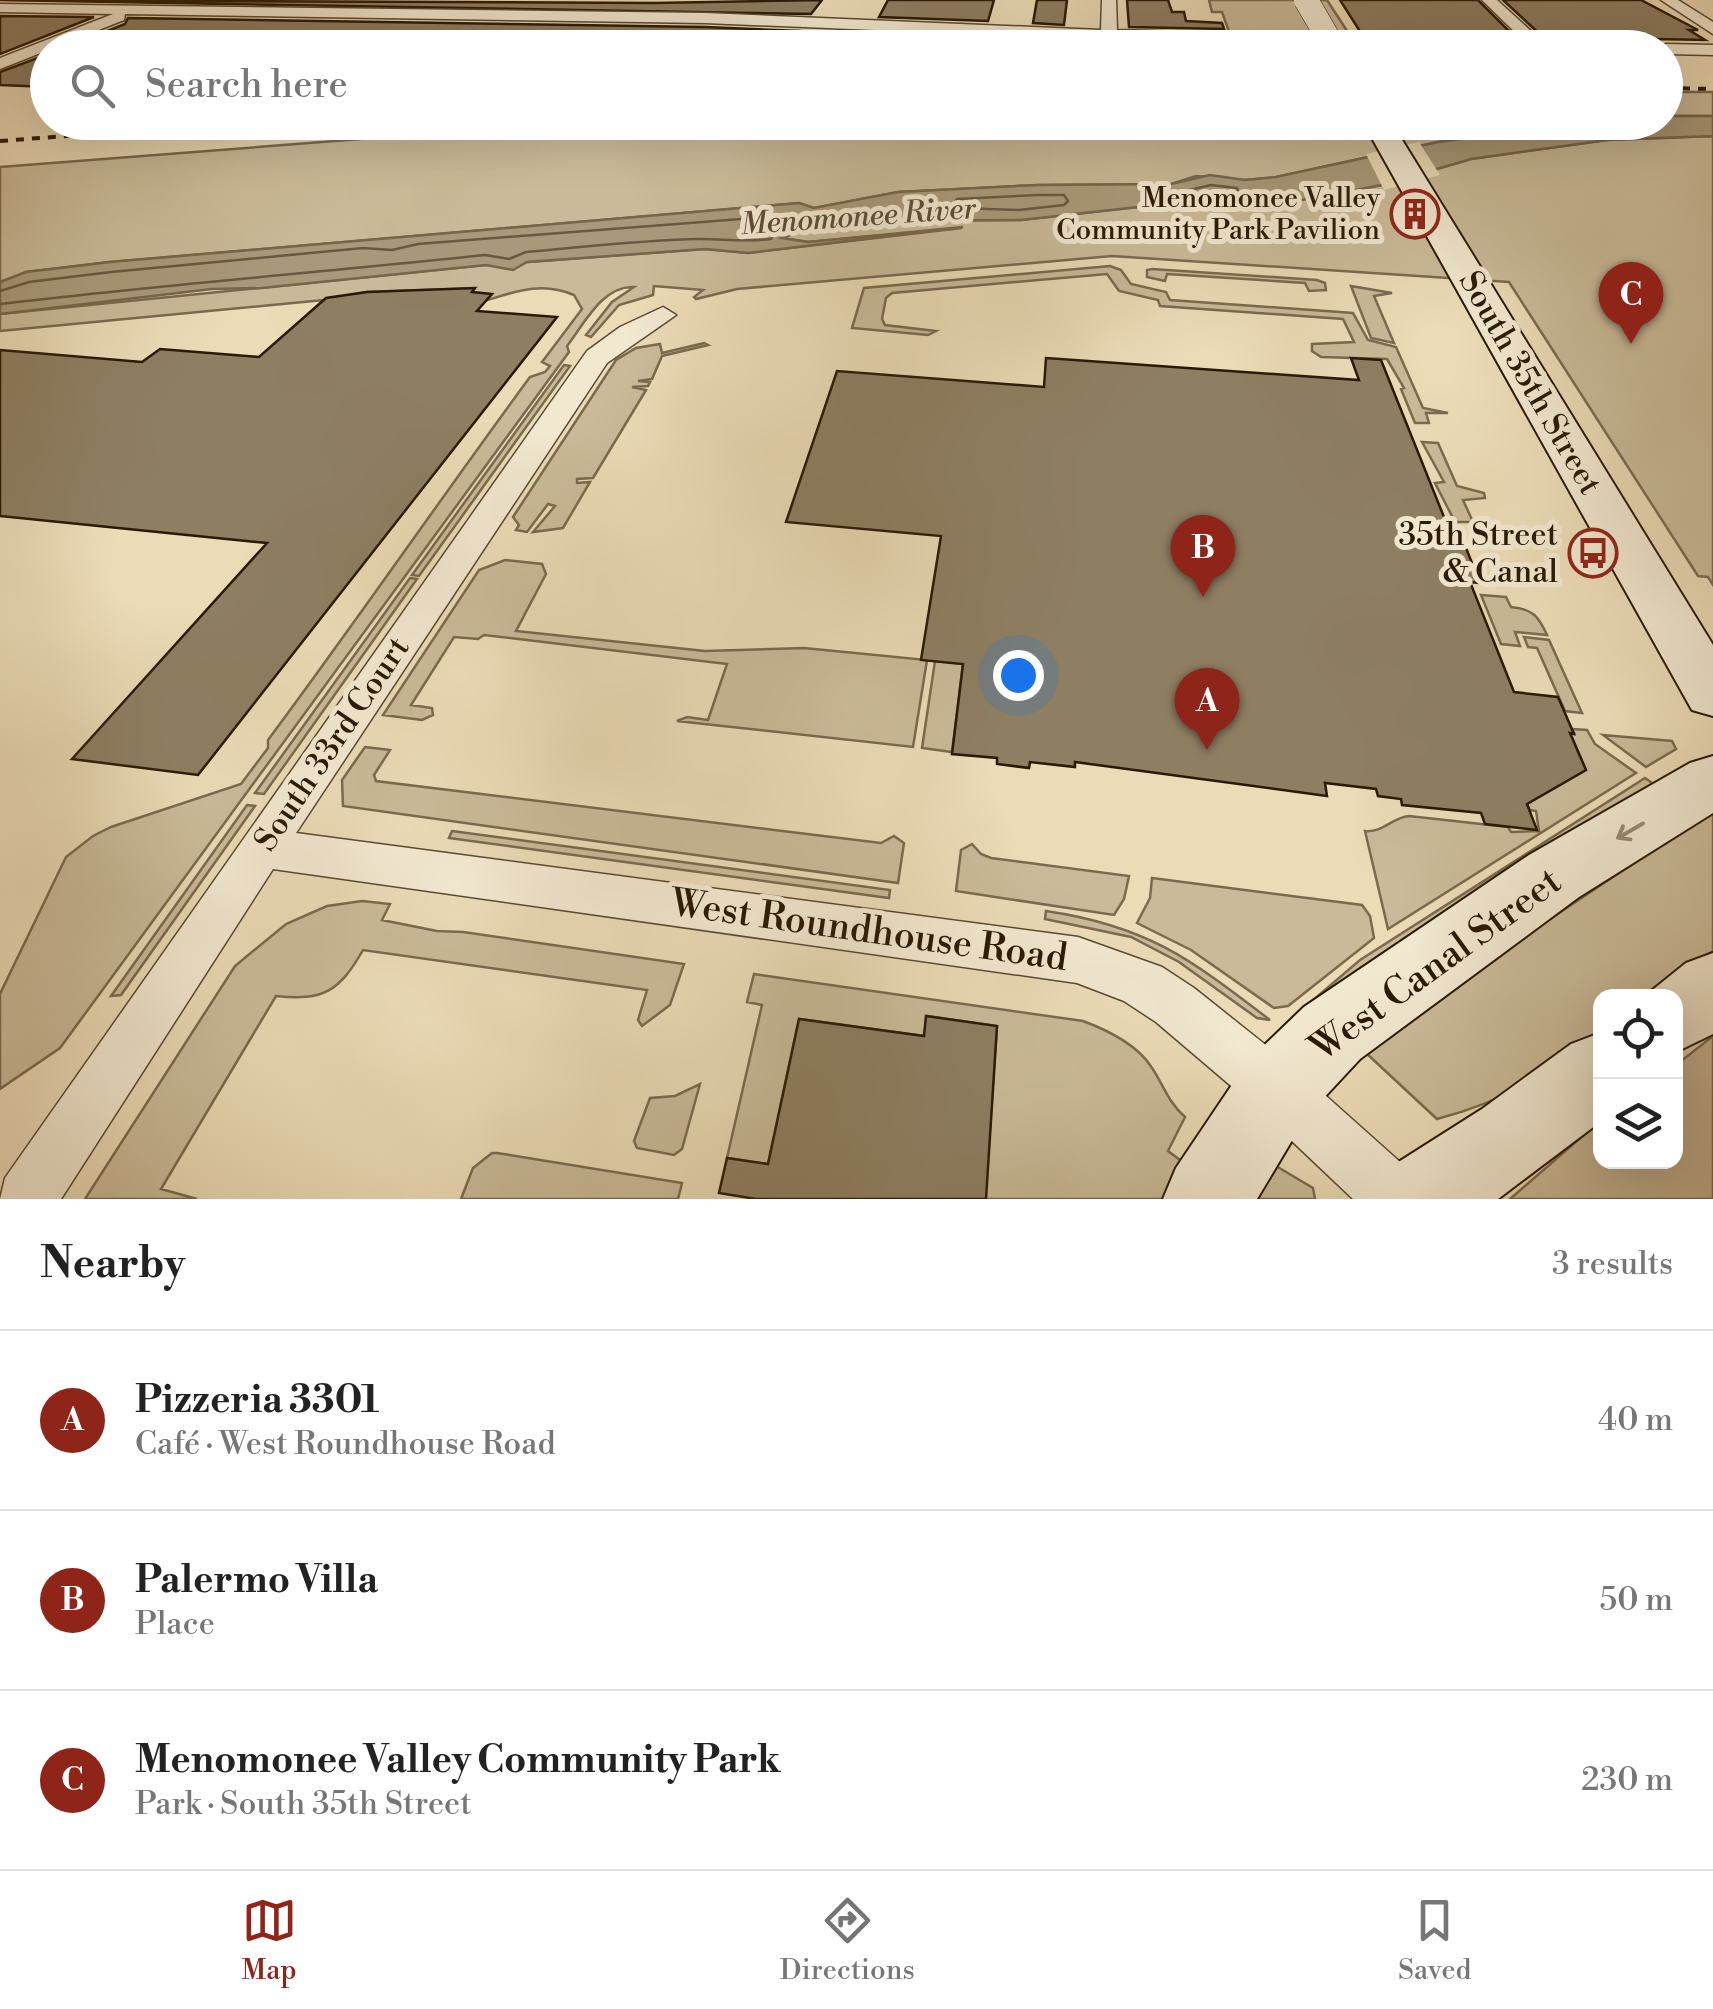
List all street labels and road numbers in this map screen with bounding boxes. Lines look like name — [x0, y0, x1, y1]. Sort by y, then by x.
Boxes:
street label: South 35th Street — [1450, 264, 1610, 502]
street label: South 33rd Court — [246, 629, 418, 859]
street label: West Canal Street — [1300, 858, 1571, 1072]
street label: West Roundhouse Road — [667, 880, 1071, 982]

